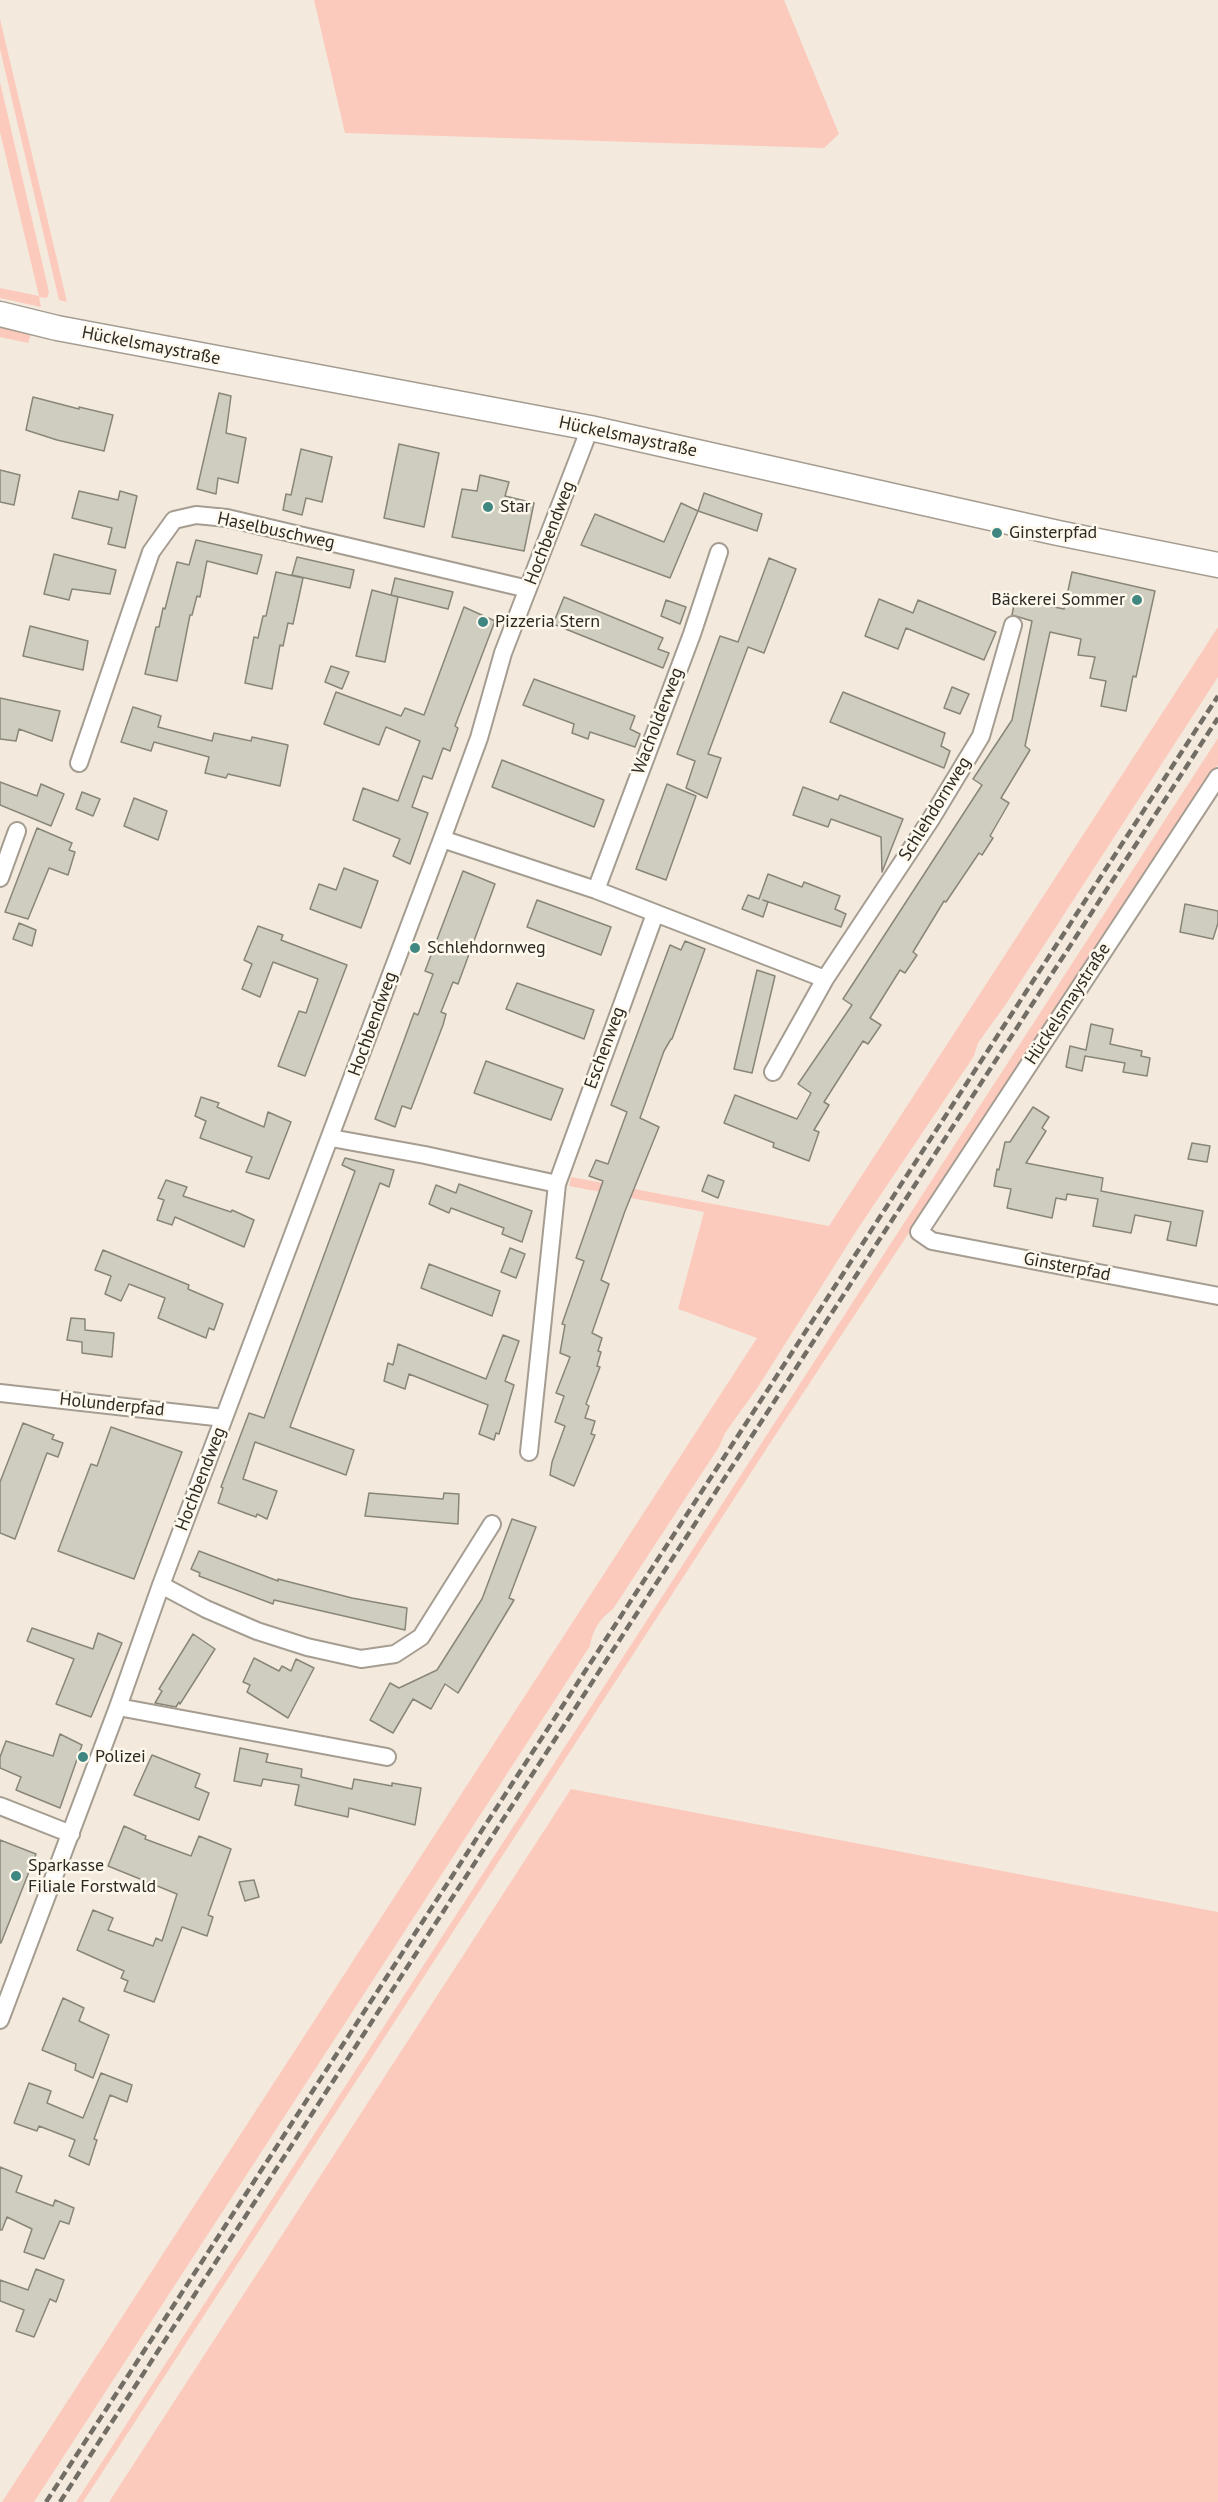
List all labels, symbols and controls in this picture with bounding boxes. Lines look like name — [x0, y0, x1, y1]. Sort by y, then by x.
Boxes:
street label: Hückelsmaystraße — [80, 322, 222, 370]
street label: Hückelsmaystraße — [557, 412, 699, 462]
street label: Hochbendweg — [520, 478, 580, 588]
place label: Star — [500, 496, 531, 518]
marker: Star — [481, 500, 495, 514]
street label: Haselbuschweg — [215, 508, 337, 554]
place label: Ginsterpfad — [1009, 522, 1097, 544]
marker: Ginsterpfad — [990, 526, 1004, 540]
place label: Bäckerei Sommer — [991, 589, 1125, 611]
marker: Bäckerei Sommer — [1130, 593, 1144, 607]
place label: Pizzeria Stern — [495, 611, 600, 633]
marker: Pizzeria Stern — [476, 615, 490, 629]
street label: Wacholderweg — [628, 665, 688, 777]
street label: Schlehdornweg — [894, 753, 976, 865]
place label: Schlehdornweg — [427, 937, 546, 959]
street label: Hückelsmaystraße — [1021, 939, 1115, 1069]
marker: Schlehdornweg — [408, 941, 422, 955]
street label: Hochbendweg — [344, 969, 402, 1079]
street label: Eschenweg — [580, 1004, 630, 1092]
street label: Ginsterpfad — [1022, 1248, 1112, 1286]
street label: Holunderpfad — [58, 1389, 166, 1421]
street label: Hochbendweg — [171, 1424, 231, 1534]
place label: Polizei — [95, 1746, 146, 1768]
marker: Polizei — [76, 1750, 90, 1764]
place label: Sparkasse Filiale Forstwald — [28, 1855, 156, 1898]
marker: Sparkasse Filiale Forstwald — [9, 1869, 23, 1883]

